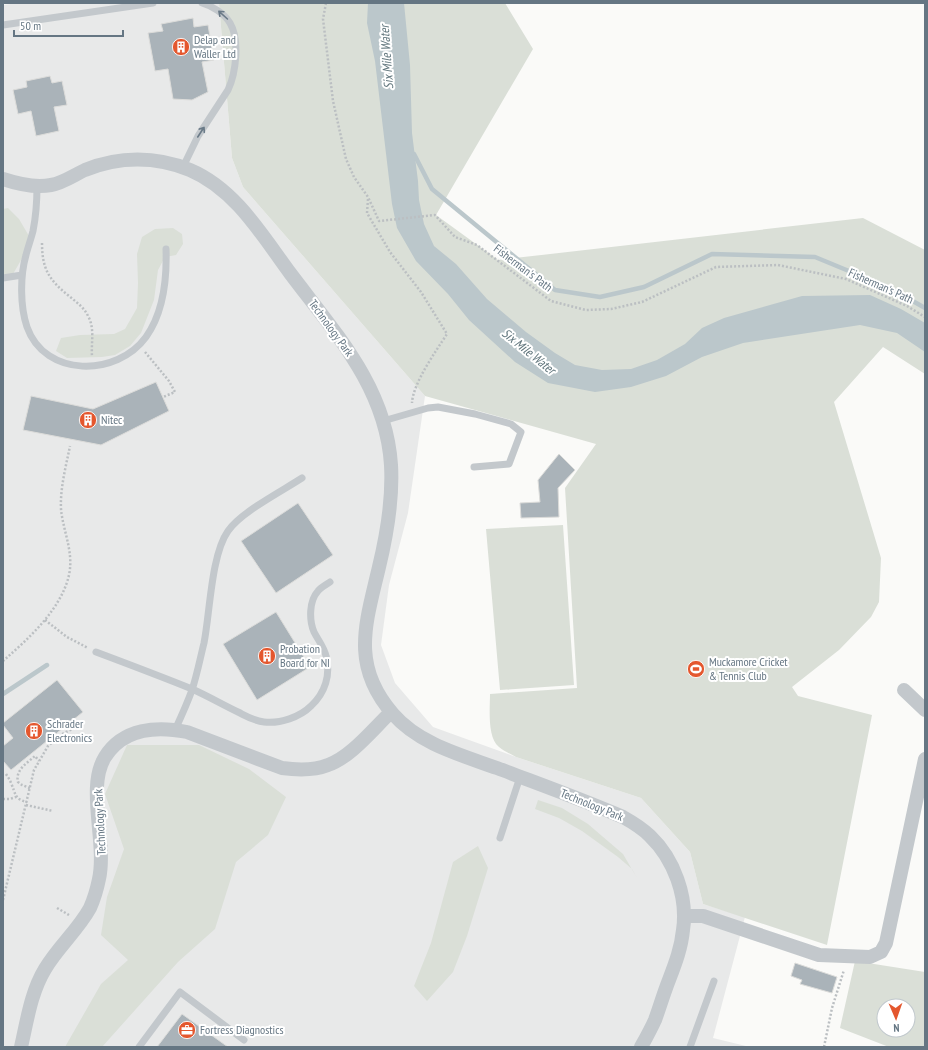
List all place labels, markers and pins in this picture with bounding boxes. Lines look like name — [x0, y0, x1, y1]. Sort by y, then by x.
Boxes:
place label: Delap and Waller Ltd — [194, 32, 236, 61]
building icon: Delap and Waller Ltd — [171, 37, 191, 57]
building icon: Nitec — [78, 410, 98, 430]
place label: Nitec — [101, 412, 123, 427]
place label: Probation Board for NI — [280, 641, 330, 670]
building icon: Probation Board for NI — [257, 646, 277, 666]
place label: Muckamore Cricket & Tennis Club — [709, 654, 788, 683]
sports icon: Muckamore Cricket & Tennis Club — [686, 659, 706, 679]
place label: Schrader Electronics — [47, 716, 92, 745]
building icon: Schrader Electronics — [24, 721, 44, 741]
office icon: Fortress Diagnostics — [177, 1020, 197, 1040]
place label: Fortress Diagnostics — [200, 1022, 284, 1037]

